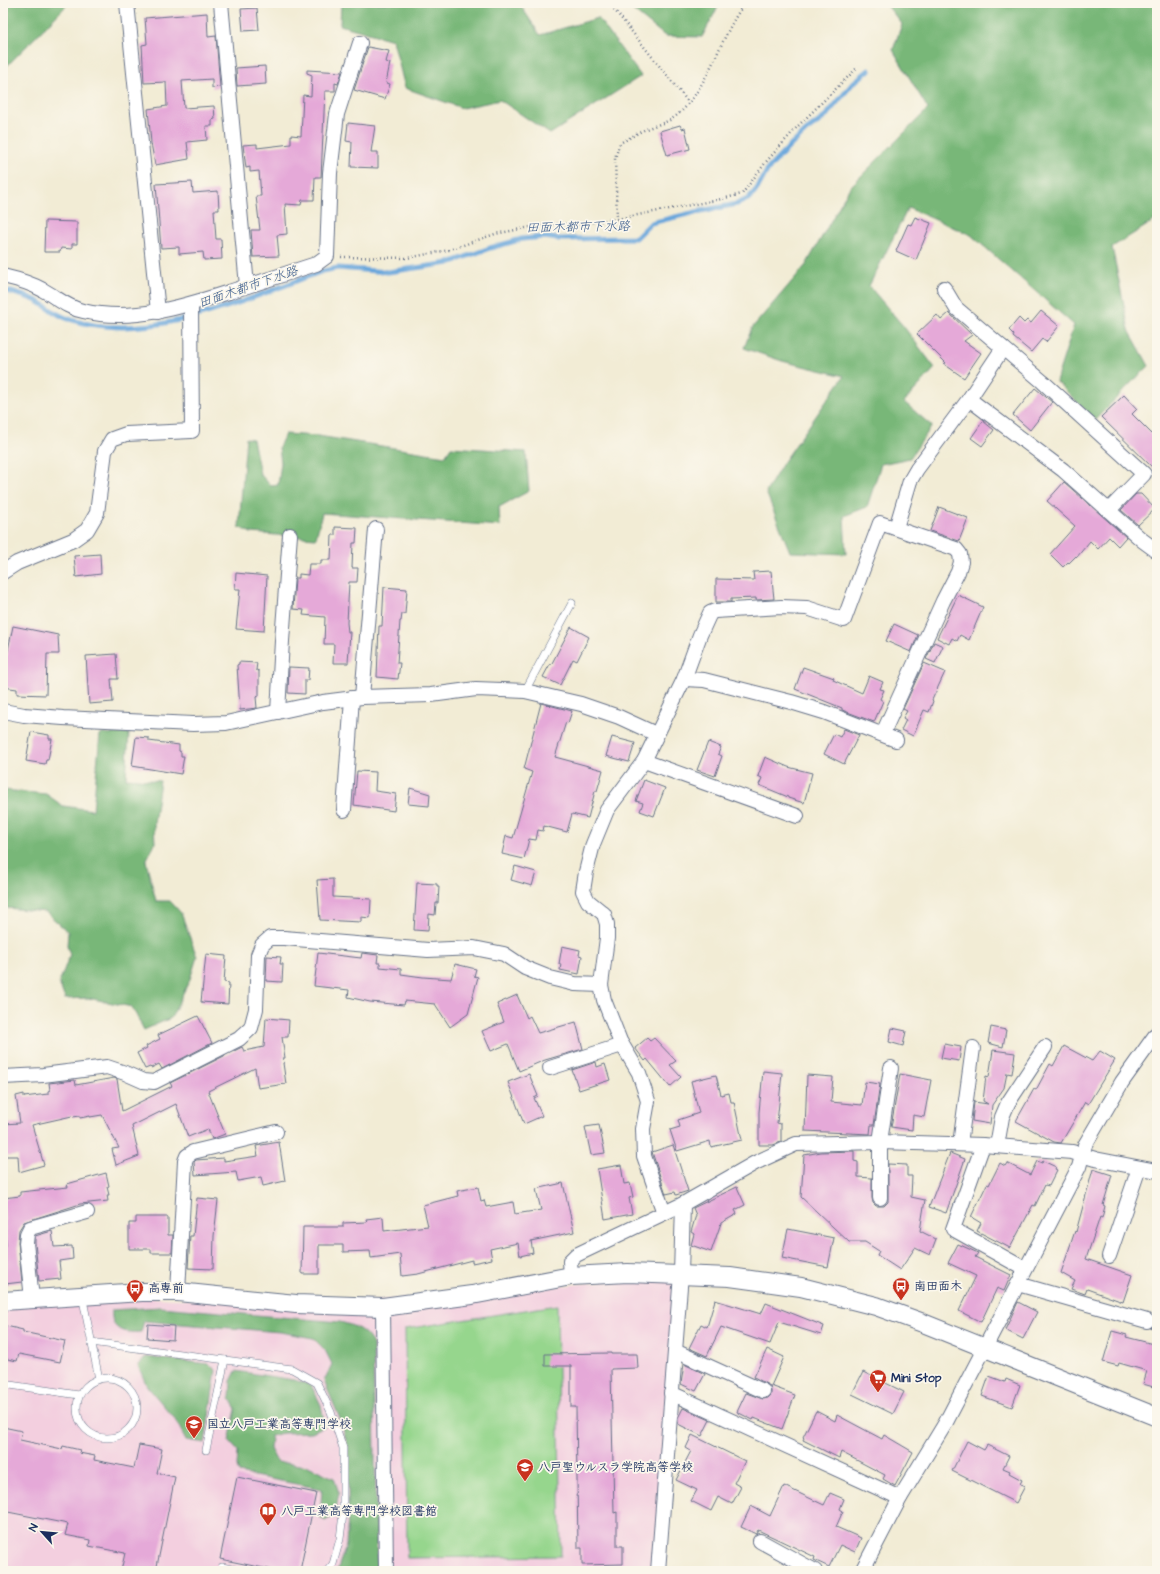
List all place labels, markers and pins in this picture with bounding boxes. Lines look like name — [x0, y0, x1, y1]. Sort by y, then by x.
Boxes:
bus stop icon: 南田面木 — [891, 1276, 911, 1301]
bus stop icon: 高専前 — [125, 1278, 145, 1303]
place label: 南田面木 — [914, 1278, 962, 1295]
place label: 高専前 — [148, 1280, 184, 1297]
supermarket icon: Mini Stop — [868, 1368, 888, 1393]
place label: Mini Stop — [891, 1370, 942, 1388]
school or university icon: 国立八戸工業高等専門学校 — [184, 1414, 204, 1439]
place label: 国立八戸工業高等専門学校 — [207, 1416, 351, 1433]
school or university icon: 八戸聖ウルスラ学院高等学校 — [515, 1457, 535, 1482]
place label: 八戸聖ウルスラ学院高等学校 — [538, 1459, 693, 1476]
library icon: 八戸工業高等専門学校図書館 — [258, 1501, 278, 1526]
place label: 八戸工業高等専門学校図書館 — [281, 1503, 437, 1520]

